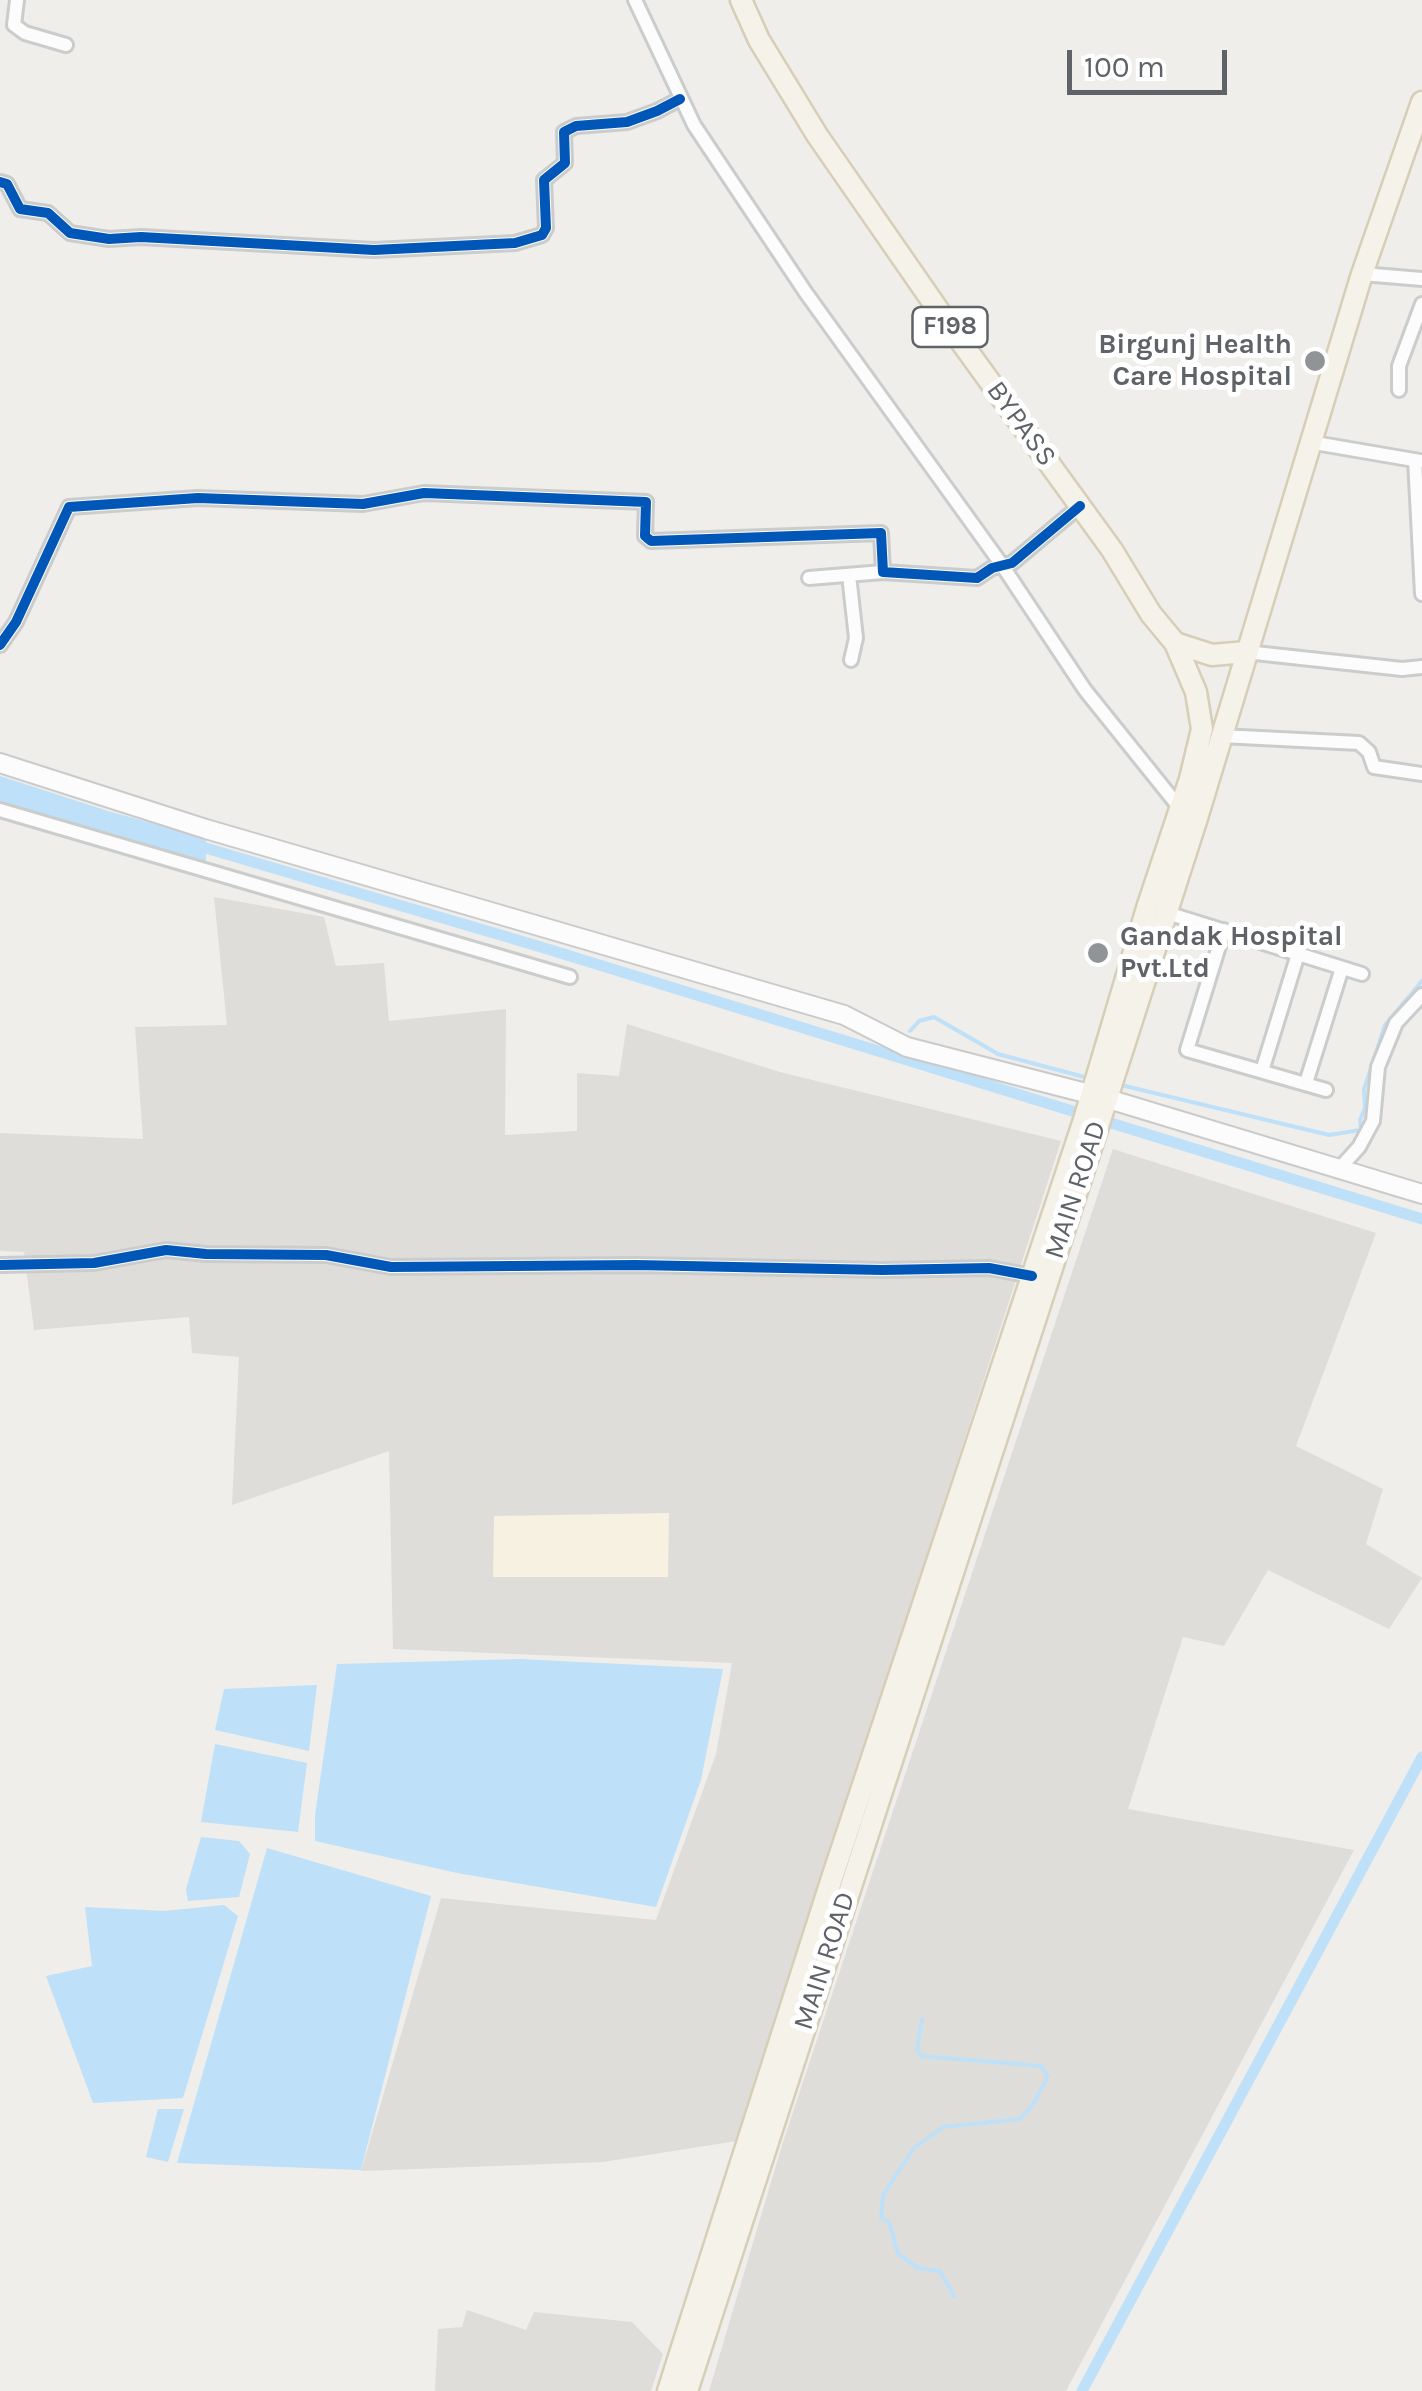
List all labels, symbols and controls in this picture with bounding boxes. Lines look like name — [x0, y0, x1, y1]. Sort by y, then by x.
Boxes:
scale bar — [1072, 30, 1232, 92]
text: 100 m — [1084, 49, 1165, 85]
road number: F198 — [912, 307, 988, 347]
place label: Birgunj Health Care Hospital — [1098, 328, 1292, 394]
marker: Birgunj Health Care Hospital — [1302, 348, 1328, 374]
street label: BYPASS — [979, 375, 1063, 473]
place label: Gandak Hospital Pvt.Ltd — [1120, 920, 1343, 986]
marker: Gandak Hospital Pvt.Ltd — [1085, 940, 1111, 966]
street label: MAIN ROAD — [1038, 1117, 1114, 1263]
street label: MAIN ROAD — [787, 1888, 863, 2034]

